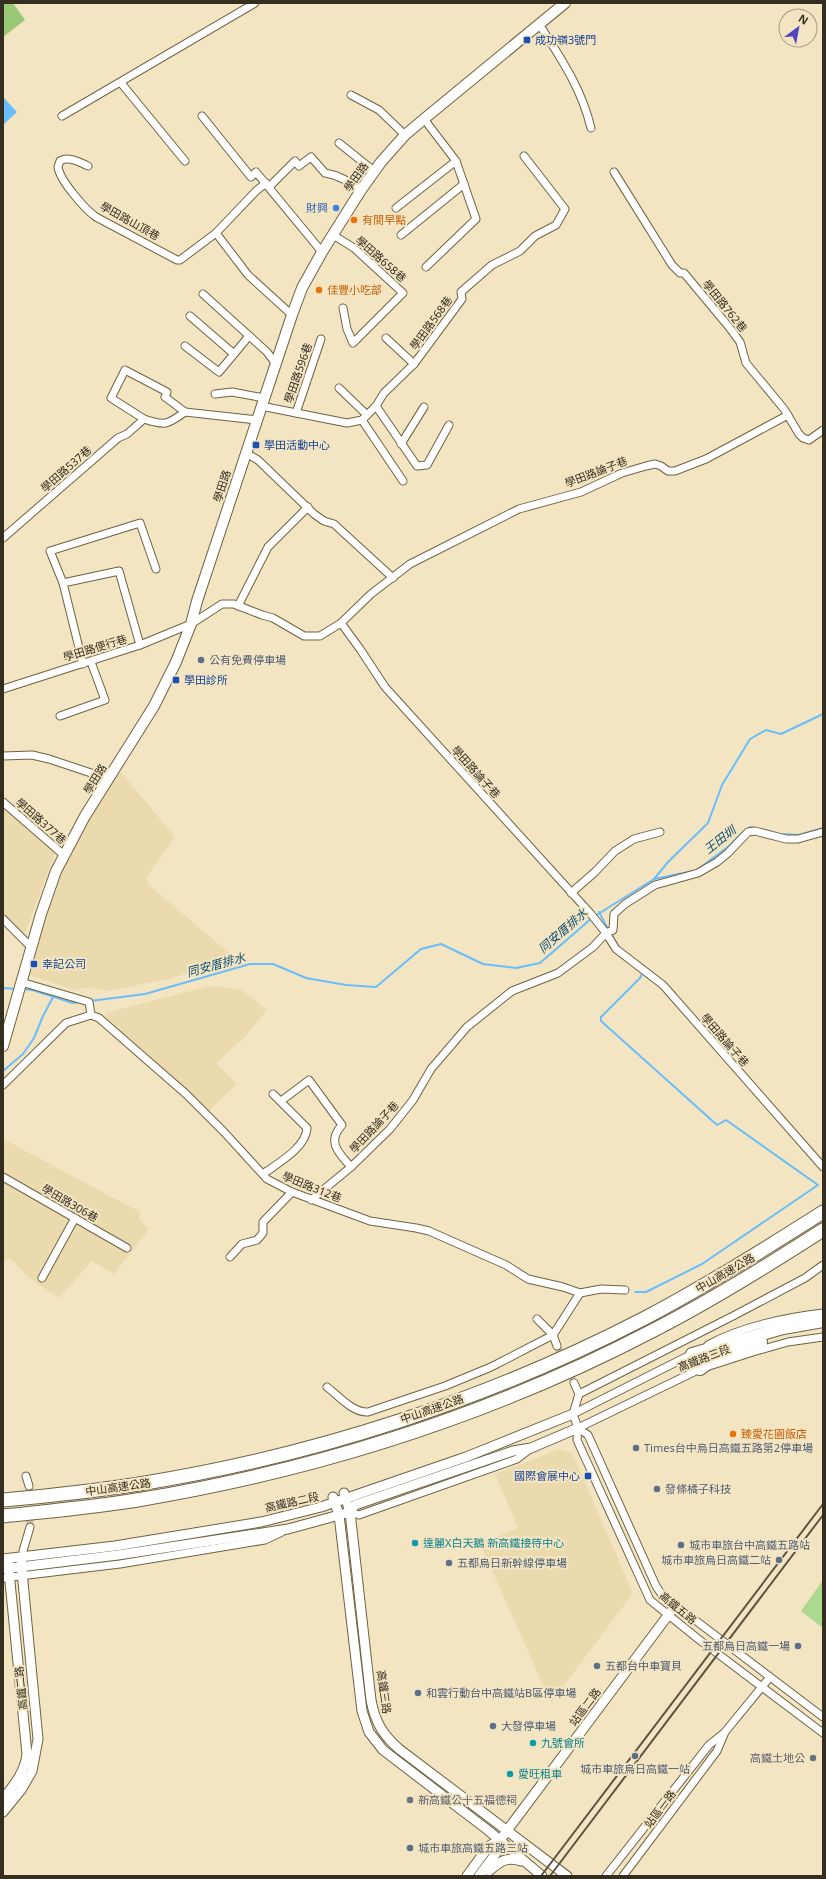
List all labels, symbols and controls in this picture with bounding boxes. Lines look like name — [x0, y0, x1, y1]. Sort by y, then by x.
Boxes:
north arrow — [778, 8, 818, 48]
text: N — [796, 10, 811, 28]
place label: 成功嶺3號門 — [535, 32, 596, 47]
marker: 成功嶺3號門 — [522, 35, 532, 45]
street label: 學田路 — [340, 159, 371, 195]
street label: 學田路山頂巷 — [98, 198, 163, 243]
place label: 財興 — [306, 200, 328, 215]
marker: 財興 — [331, 203, 341, 213]
place label: 有間早點 — [362, 212, 406, 227]
marker: 有間早點 — [349, 215, 359, 225]
street label: 學田路658巷 — [353, 232, 410, 285]
street label: 學田路762巷 — [700, 277, 751, 335]
place label: 佳豐小吃部 — [327, 282, 382, 297]
marker: 佳豐小吃部 — [314, 285, 324, 295]
street label: 學田路568巷 — [406, 293, 455, 353]
street label: 學田路596巷 — [280, 341, 315, 405]
place label: 學田活動中心 — [264, 437, 330, 452]
marker: 學田活動中心 — [251, 440, 261, 450]
street label: 學田路537巷 — [37, 442, 94, 495]
street label: 學田路論子巷 — [562, 453, 629, 490]
street label: 學田路 — [209, 468, 234, 504]
street label: 學田路便行巷 — [61, 631, 129, 664]
place label: 公有免費停車場 — [209, 652, 286, 667]
marker: 公有免費停車場 — [196, 655, 206, 665]
place label: 學田診所 — [184, 672, 228, 687]
marker: 學田診所 — [171, 675, 181, 685]
street label: 學田路論子巷 — [449, 742, 504, 801]
street label: 學田路 — [79, 761, 110, 797]
street label: 學田路377巷 — [13, 794, 70, 847]
water label: 王田圳 — [700, 821, 741, 857]
water label: 同安厝排水 — [534, 904, 592, 957]
water label: 同安厝排水 — [185, 948, 248, 980]
place label: 幸記公司 — [42, 956, 86, 971]
marker: 幸記公司 — [29, 959, 39, 969]
street label: 學田路論子巷 — [698, 1010, 753, 1069]
street label: 學田路論子巷 — [346, 1097, 402, 1156]
street label: 學田路312巷 — [280, 1168, 344, 1205]
street label: 學田路306巷 — [39, 1180, 101, 1225]
street label: 中山高速公路 — [692, 1250, 757, 1296]
street label: 高鐵路三段 — [675, 1341, 732, 1374]
street label: 中山高速公路 — [398, 1391, 465, 1426]
place label: 臻愛花園飯店 — [741, 1426, 807, 1441]
marker: 臻愛花園飯店 — [728, 1429, 738, 1439]
place label: Times台中烏日高鐵五路第2停車場 — [644, 1440, 813, 1455]
marker: Times台中烏日高鐵五路第2停車場 — [631, 1443, 641, 1453]
place label: 國際會展中心 — [514, 1468, 580, 1483]
marker: 國際會展中心 — [583, 1471, 593, 1481]
street label: 中山高速公路 — [84, 1474, 152, 1499]
place label: 發條橘子科技 — [665, 1481, 731, 1496]
marker: 發條橘子科技 — [652, 1484, 662, 1494]
street label: 高鐵路二段 — [263, 1488, 320, 1515]
place label: 達麗X白天鵝 新高鐵接待中心 — [423, 1535, 564, 1550]
place label: 城市車旅台中高鐵五路站 — [689, 1537, 810, 1552]
marker: 達麗X白天鵝 新高鐵接待中心 — [410, 1538, 420, 1548]
marker: 城市車旅台中高鐵五路站 — [676, 1540, 686, 1550]
place label: 城市車旅烏日高鐵二站 — [661, 1552, 771, 1567]
place label: 五都烏日新幹線停車場 — [457, 1555, 567, 1570]
marker: 城市車旅烏日高鐵二站 — [774, 1555, 784, 1565]
marker: 五都烏日新幹線停車場 — [444, 1558, 454, 1568]
street label: 高鐵五路 — [656, 1588, 700, 1627]
place label: 五都烏日高鐵一場 — [702, 1638, 790, 1653]
marker: 五都烏日高鐵一場 — [793, 1641, 803, 1651]
place label: 五都台中車寶貝 — [605, 1658, 682, 1673]
marker: 五都台中車寶貝 — [592, 1661, 602, 1671]
street label: 高鐵二路 — [11, 1665, 30, 1711]
street label: 高鐵三路 — [374, 1669, 395, 1715]
place label: 和雲行動台中高鐵站B區停車場 — [426, 1685, 576, 1700]
street label: 站區二路 — [565, 1685, 604, 1729]
marker: 和雲行動台中高鐵站B區停車場 — [413, 1688, 423, 1698]
place label: 大發停車場 — [501, 1718, 556, 1733]
marker: 大發停車場 — [488, 1721, 498, 1731]
place label: 九號會所 — [541, 1735, 585, 1750]
marker: 九號會所 — [528, 1738, 538, 1748]
place label: 高鐵土地公 — [750, 1750, 805, 1765]
marker: 城市車旅烏日高鐵一站 — [630, 1751, 640, 1761]
marker: 高鐵土地公 — [808, 1753, 818, 1763]
place label: 城市車旅烏日高鐵一站 — [580, 1761, 690, 1776]
place label: 愛旺租車 — [518, 1766, 562, 1781]
marker: 愛旺租車 — [505, 1769, 515, 1779]
street label: 站區一路 — [640, 1787, 679, 1831]
place label: 新高鐵公十五福德祠 — [418, 1792, 517, 1807]
marker: 新高鐵公十五福德祠 — [405, 1795, 415, 1805]
place label: 城市車旅高鐵五路三站 — [418, 1840, 528, 1855]
marker: 城市車旅高鐵五路三站 — [405, 1843, 415, 1853]

